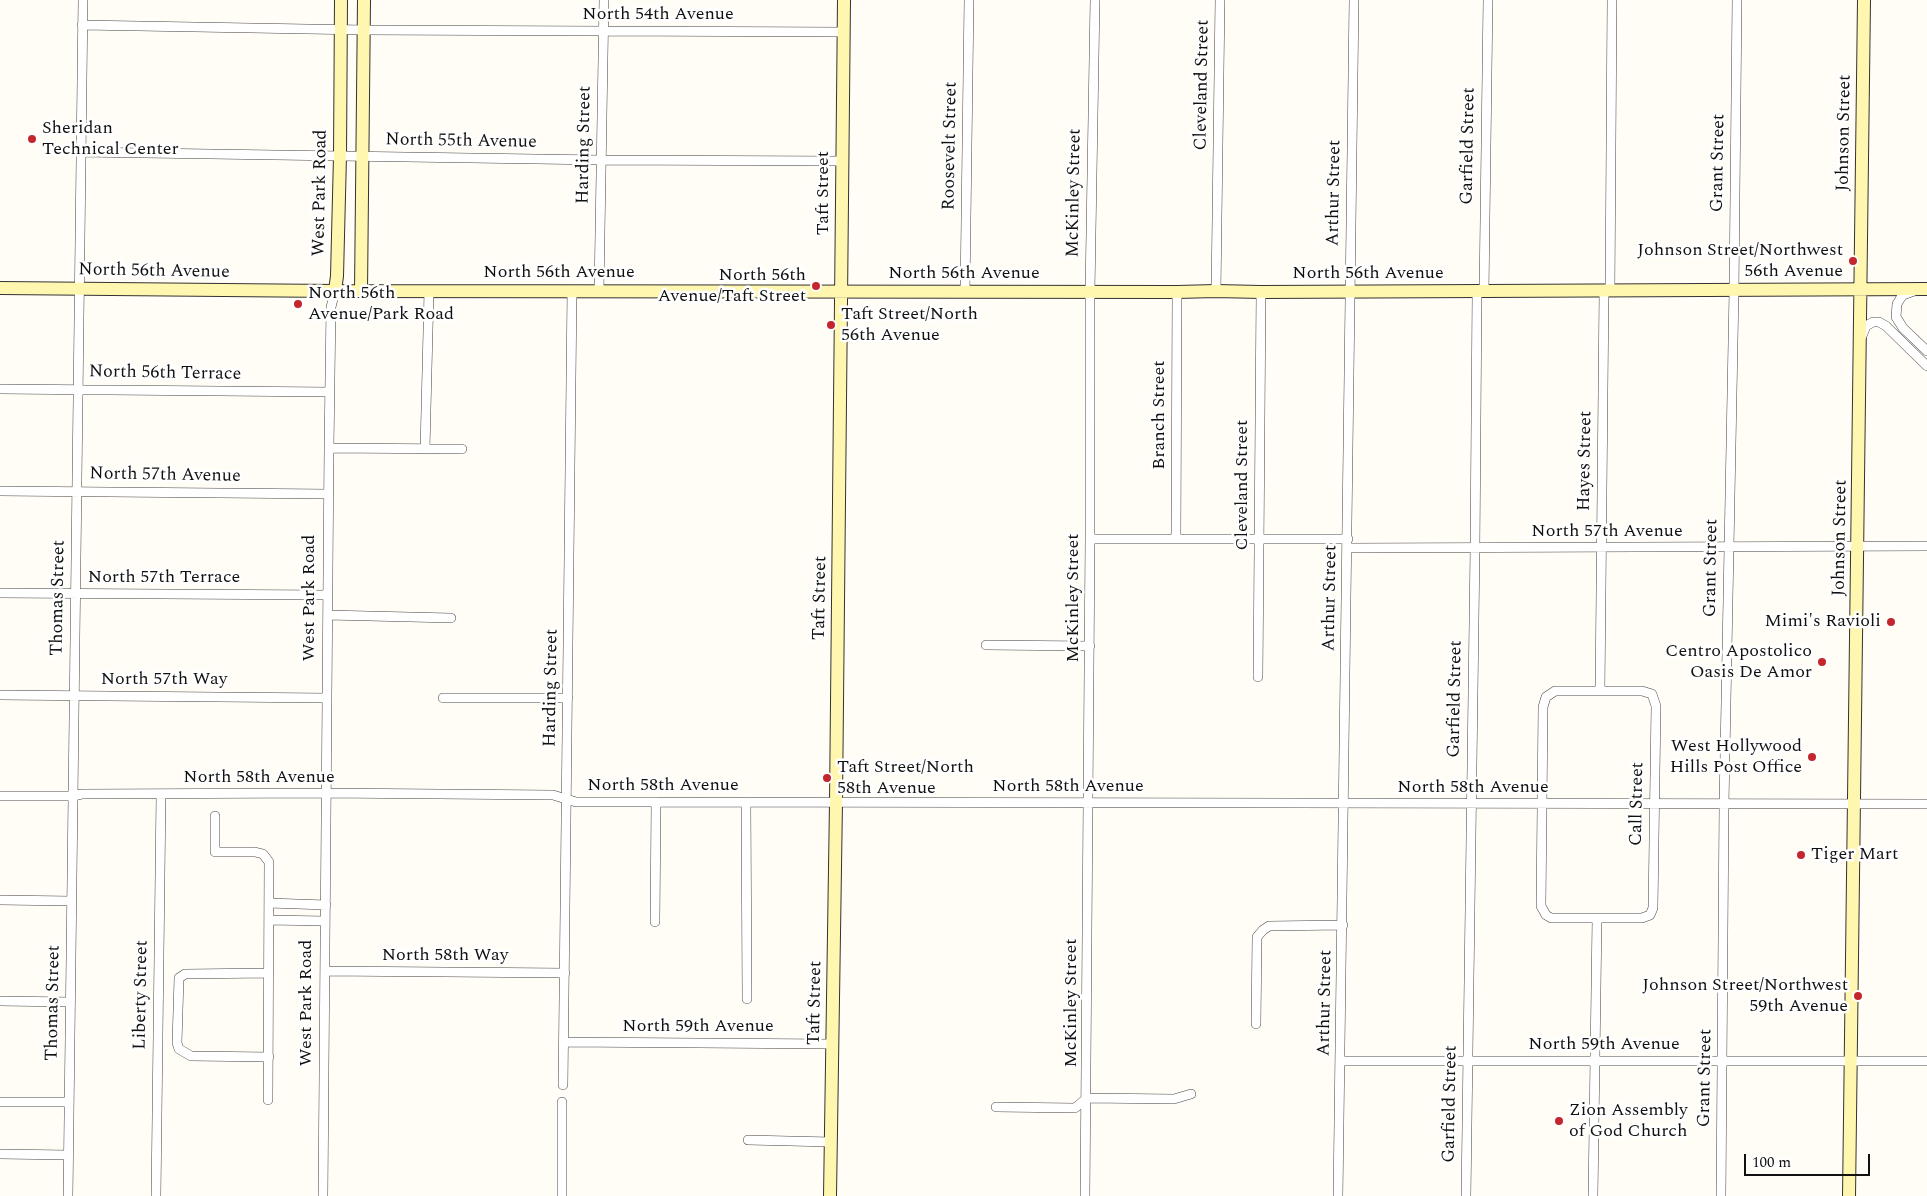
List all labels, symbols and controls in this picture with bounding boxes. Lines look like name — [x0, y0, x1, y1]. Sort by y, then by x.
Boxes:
street label: North 54th Avenue — [582, 4, 734, 26]
street label: Cleveland Street — [1191, 19, 1215, 151]
street label: Johnson Street — [1833, 74, 1857, 192]
street label: Roosevelt Street — [939, 81, 963, 211]
street label: Harding Street — [573, 86, 597, 204]
street label: Garfield Street — [1457, 87, 1481, 205]
street label: Grant Street — [1707, 114, 1731, 212]
place label: Sheridan Technical Center — [42, 118, 179, 160]
street label: McKinley Street — [1063, 128, 1087, 258]
street label: West Park Road — [309, 129, 333, 257]
street label: North 55th Avenue — [385, 130, 537, 154]
marker: Sheridan Technical Center — [26, 133, 38, 145]
street label: Arthur Street — [1323, 140, 1347, 246]
street label: Taft Street — [813, 151, 835, 235]
place label: Johnson Street/Northwest 56th Avenue — [1637, 240, 1843, 282]
marker: Johnson Street/Northwest 56th Avenue — [1847, 255, 1859, 267]
street label: North 56th Avenue — [78, 260, 230, 284]
street label: North 56th Avenue — [483, 262, 635, 284]
street label: North 56th Avenue — [888, 263, 1040, 285]
street label: North 56th Avenue — [1292, 263, 1444, 285]
place label: North 56th Avenue/Taft Street — [658, 265, 806, 308]
marker: North 56th Avenue/Taft Street — [810, 280, 822, 292]
place label: North 56th Avenue/Park Road — [308, 283, 454, 326]
marker: North 56th Avenue/Park Road — [292, 298, 304, 310]
place label: Taft Street/North 56th Avenue — [841, 304, 978, 346]
marker: Taft Street/North 56th Avenue — [825, 319, 837, 331]
street label: Branch Street — [1149, 360, 1171, 470]
street label: North 56th Terrace — [89, 362, 241, 386]
street label: Hayes Street — [1574, 411, 1598, 511]
street label: Cleveland Street — [1232, 420, 1254, 550]
street label: North 57th Avenue — [89, 464, 241, 488]
street label: Johnson Street — [1829, 479, 1853, 597]
street label: Grant Street — [1700, 519, 1724, 617]
street label: North 57th Avenue — [1531, 521, 1683, 543]
street label: McKinley Street — [1063, 533, 1085, 663]
street label: West Park Road — [299, 535, 321, 661]
street label: Thomas Street — [47, 540, 71, 656]
street label: Arthur Street — [1319, 545, 1343, 651]
street label: Taft Street — [809, 556, 833, 640]
street label: North 57th Terrace — [88, 567, 240, 589]
place label: Mimi's Ravioli — [1765, 611, 1881, 633]
marker: Mimi's Ravioli — [1885, 616, 1897, 628]
street label: Harding Street — [540, 629, 564, 747]
street label: Garfield Street — [1444, 640, 1468, 758]
place label: Centro Apostolico Oasis De Amor — [1665, 641, 1812, 684]
marker: Centro Apostolico Oasis De Amor — [1816, 656, 1828, 668]
street label: North 57th Way — [101, 669, 227, 691]
place label: West Hollywood Hills Post Office — [1670, 736, 1802, 779]
marker: West Hollywood Hills Post Office — [1806, 751, 1818, 763]
place label: Taft Street/North 58th Avenue — [837, 757, 974, 800]
street label: Call Street — [1626, 762, 1650, 846]
street label: North 58th Avenue — [183, 767, 335, 789]
marker: Taft Street/North 58th Avenue — [821, 772, 833, 784]
street label: North 58th Avenue — [587, 775, 739, 797]
street label: North 58th Avenue — [992, 776, 1144, 798]
street label: North 58th Avenue — [1397, 777, 1549, 799]
place label: Tiger Mart — [1811, 844, 1898, 866]
marker: Tiger Mart — [1795, 849, 1807, 861]
street label: McKinley Street — [1061, 938, 1083, 1068]
street label: Liberty Street — [130, 940, 154, 1050]
street label: West Park Road — [296, 940, 318, 1066]
street label: Thomas Street — [42, 945, 66, 1061]
street label: North 58th Way — [382, 945, 508, 967]
street label: Arthur Street — [1314, 950, 1338, 1056]
street label: Taft Street — [804, 961, 828, 1045]
place label: Johnson Street/Northwest 59th Avenue — [1642, 975, 1848, 1018]
marker: Johnson Street/Northwest 59th Avenue — [1852, 990, 1864, 1002]
street label: North 59th Avenue — [622, 1016, 774, 1038]
street label: Grant Street — [1694, 1029, 1718, 1127]
street label: North 59th Avenue — [1528, 1034, 1680, 1056]
street label: Garfield Street — [1439, 1045, 1463, 1163]
place label: Zion Assembly of God Church — [1569, 1100, 1688, 1142]
marker: Zion Assembly of God Church — [1553, 1115, 1565, 1127]
scale bar — [1747, 1144, 1873, 1176]
text: 100 m — [1752, 1151, 1791, 1174]

